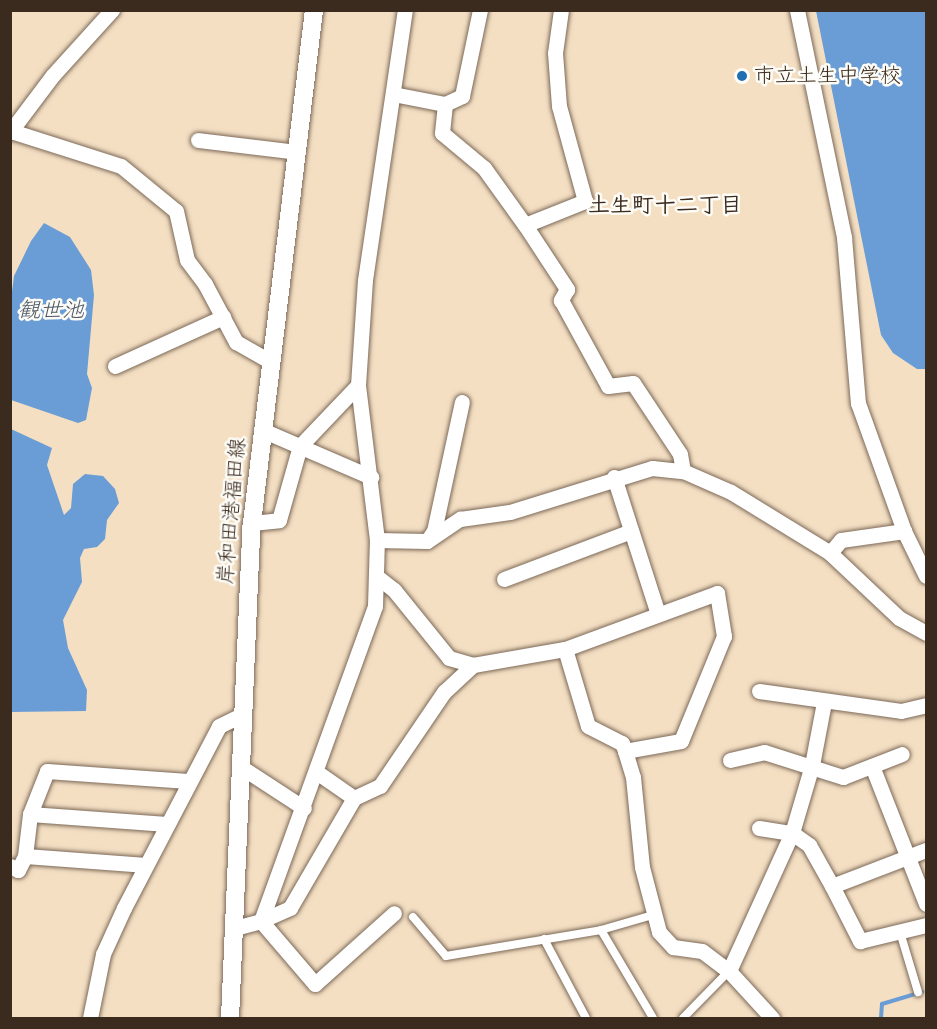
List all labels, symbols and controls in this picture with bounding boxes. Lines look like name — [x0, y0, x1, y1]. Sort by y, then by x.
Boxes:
place label: 市立土生中学校 — [754, 63, 901, 89]
marker: 市立土生中学校 — [735, 69, 749, 83]
district label: 土生町十二丁目 — [588, 193, 742, 219]
water label: 観世池 — [18, 298, 84, 324]
street label: 岸和田港福田線 — [213, 437, 251, 585]

